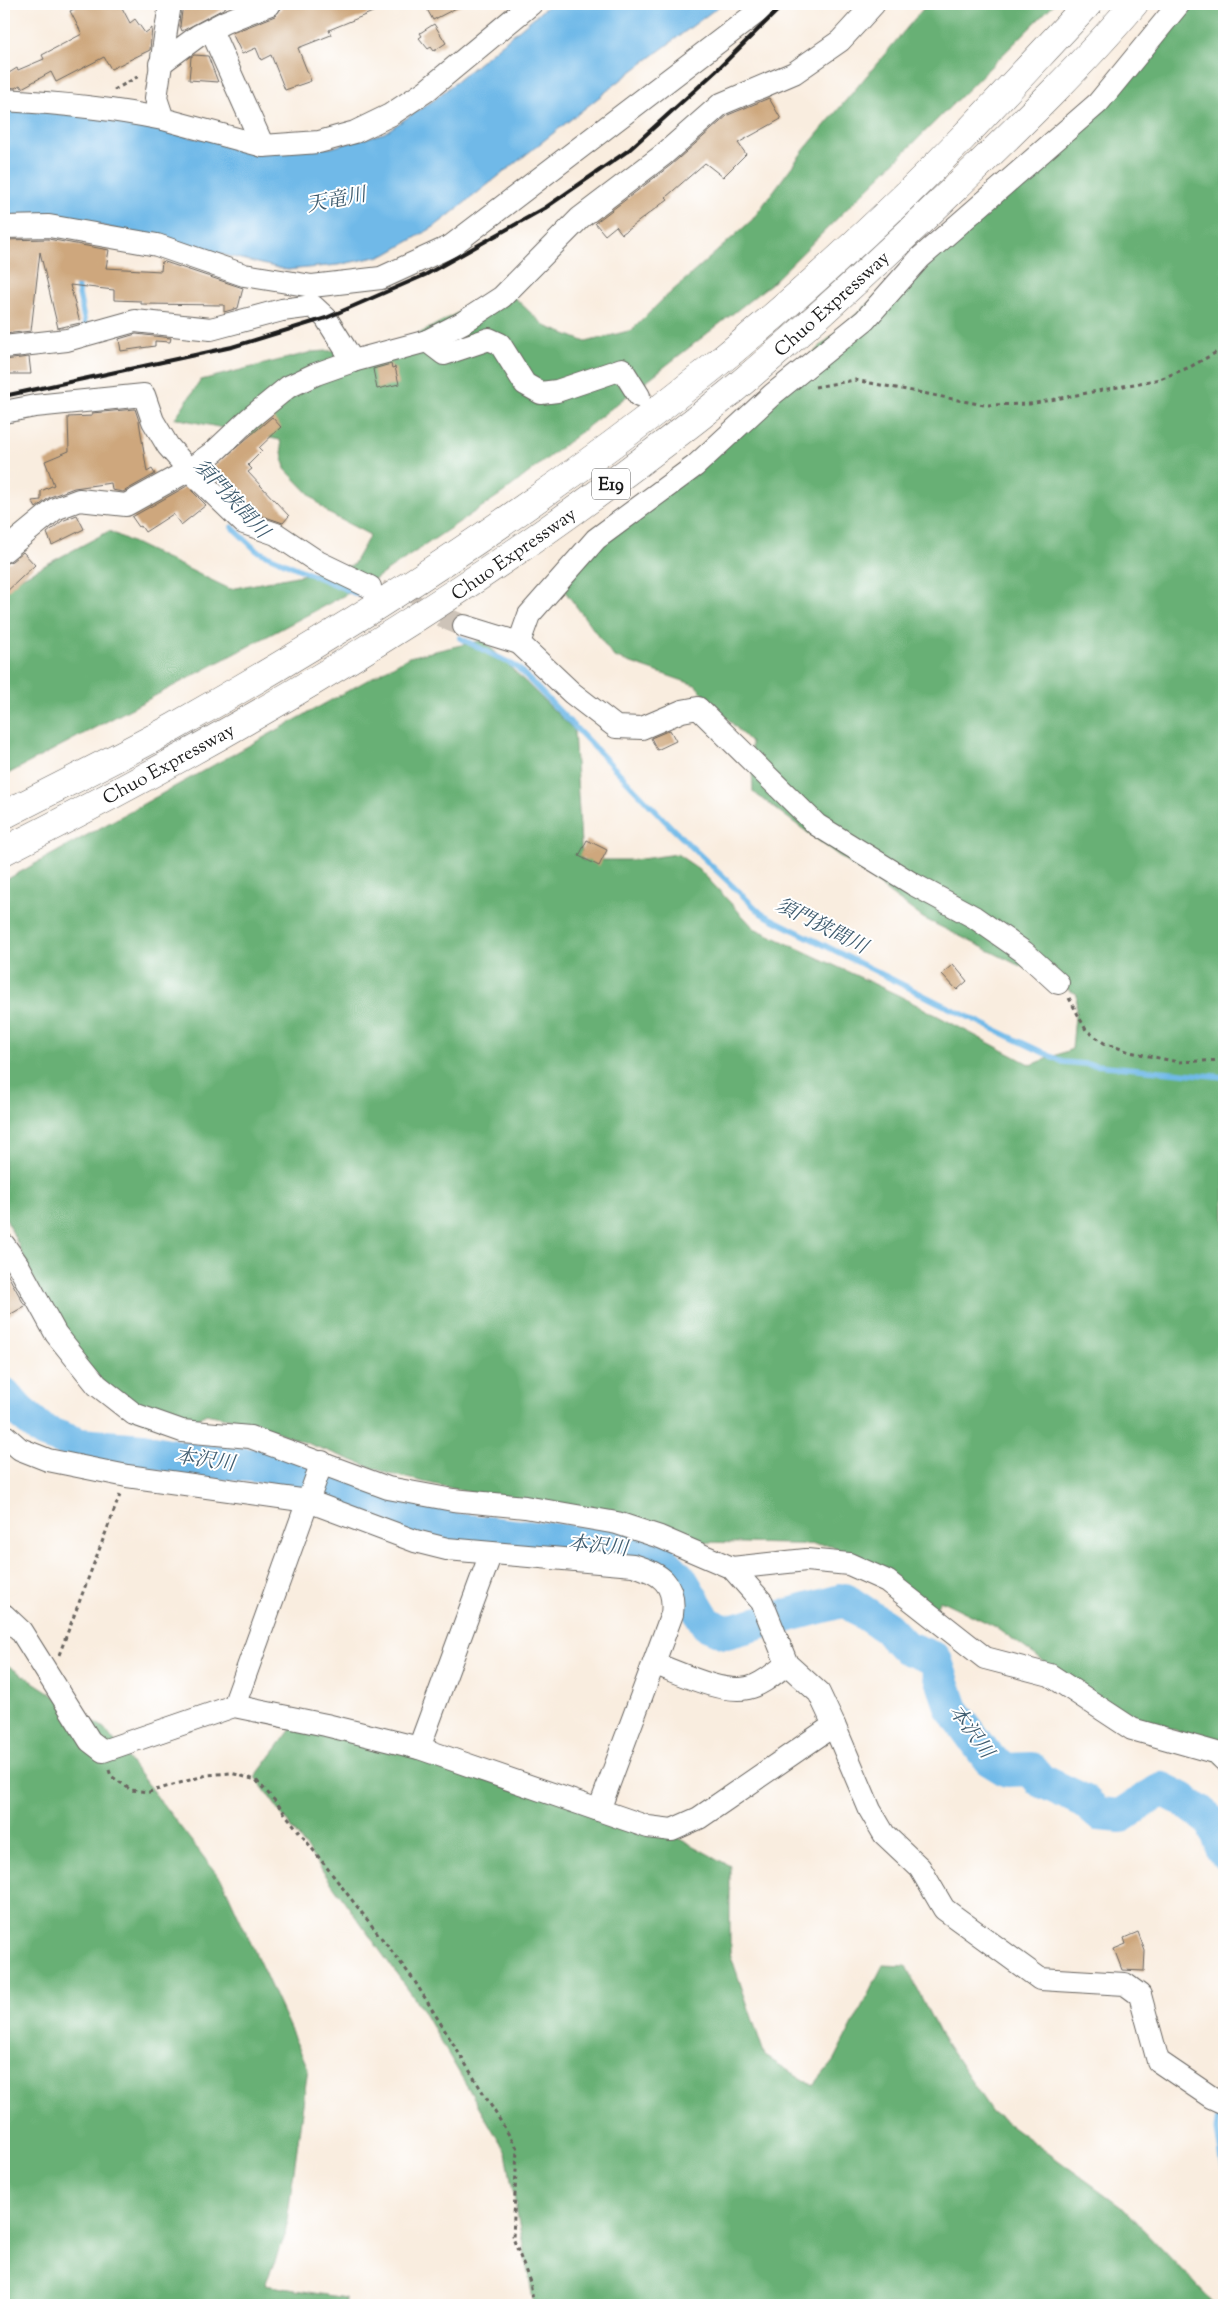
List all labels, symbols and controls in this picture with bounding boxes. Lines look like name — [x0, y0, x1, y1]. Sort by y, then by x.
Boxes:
water label: 天竜川 — [304, 181, 371, 221]
street label: Chuo Expressway — [769, 245, 897, 364]
water label: 須門狭間川 — [185, 453, 276, 548]
road number: E19 — [592, 468, 630, 499]
street label: Chuo Expressway — [446, 502, 583, 608]
street label: Chuo Expressway — [98, 717, 241, 813]
water label: 須門狭間川 — [770, 892, 874, 964]
water label: 本沢川 — [173, 1443, 238, 1480]
water label: 本沢川 — [566, 1530, 631, 1565]
water label: 本沢川 — [941, 1700, 1001, 1767]

